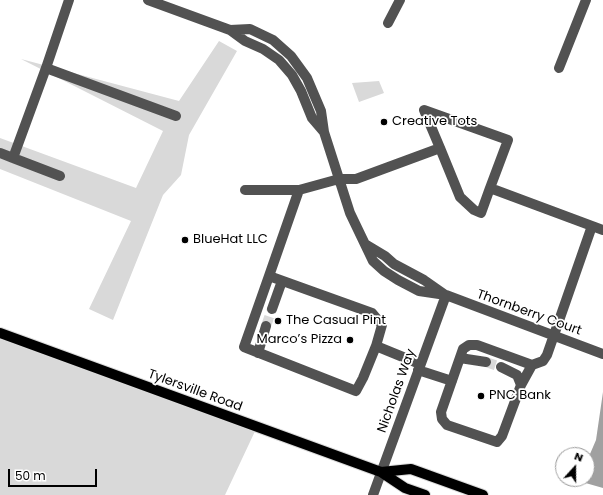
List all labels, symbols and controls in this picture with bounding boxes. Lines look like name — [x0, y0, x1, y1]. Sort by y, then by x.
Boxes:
place label: Creative Tots — [392, 114, 477, 130]
marker: Creative Tots — [379, 117, 389, 127]
place label: BlueHat LLC — [193, 232, 268, 248]
marker: BlueHat LLC — [180, 235, 190, 245]
street label: Thornberry Court — [474, 287, 584, 339]
place label: The Casual Pint — [286, 313, 386, 329]
marker: The Casual Pint — [273, 316, 283, 326]
place label: Marco’s Pizza — [257, 332, 342, 348]
marker: Marco’s Pizza — [345, 335, 355, 345]
street label: Nicholas Way — [375, 347, 419, 435]
street label: Tylersville Road — [146, 367, 244, 415]
place label: PNC Bank — [489, 388, 551, 404]
marker: PNC Bank — [476, 391, 486, 401]
north arrow — [555, 447, 595, 487]
text: N — [572, 448, 586, 466]
scale bar — [10, 461, 99, 487]
text: 50 m — [15, 467, 46, 484]

